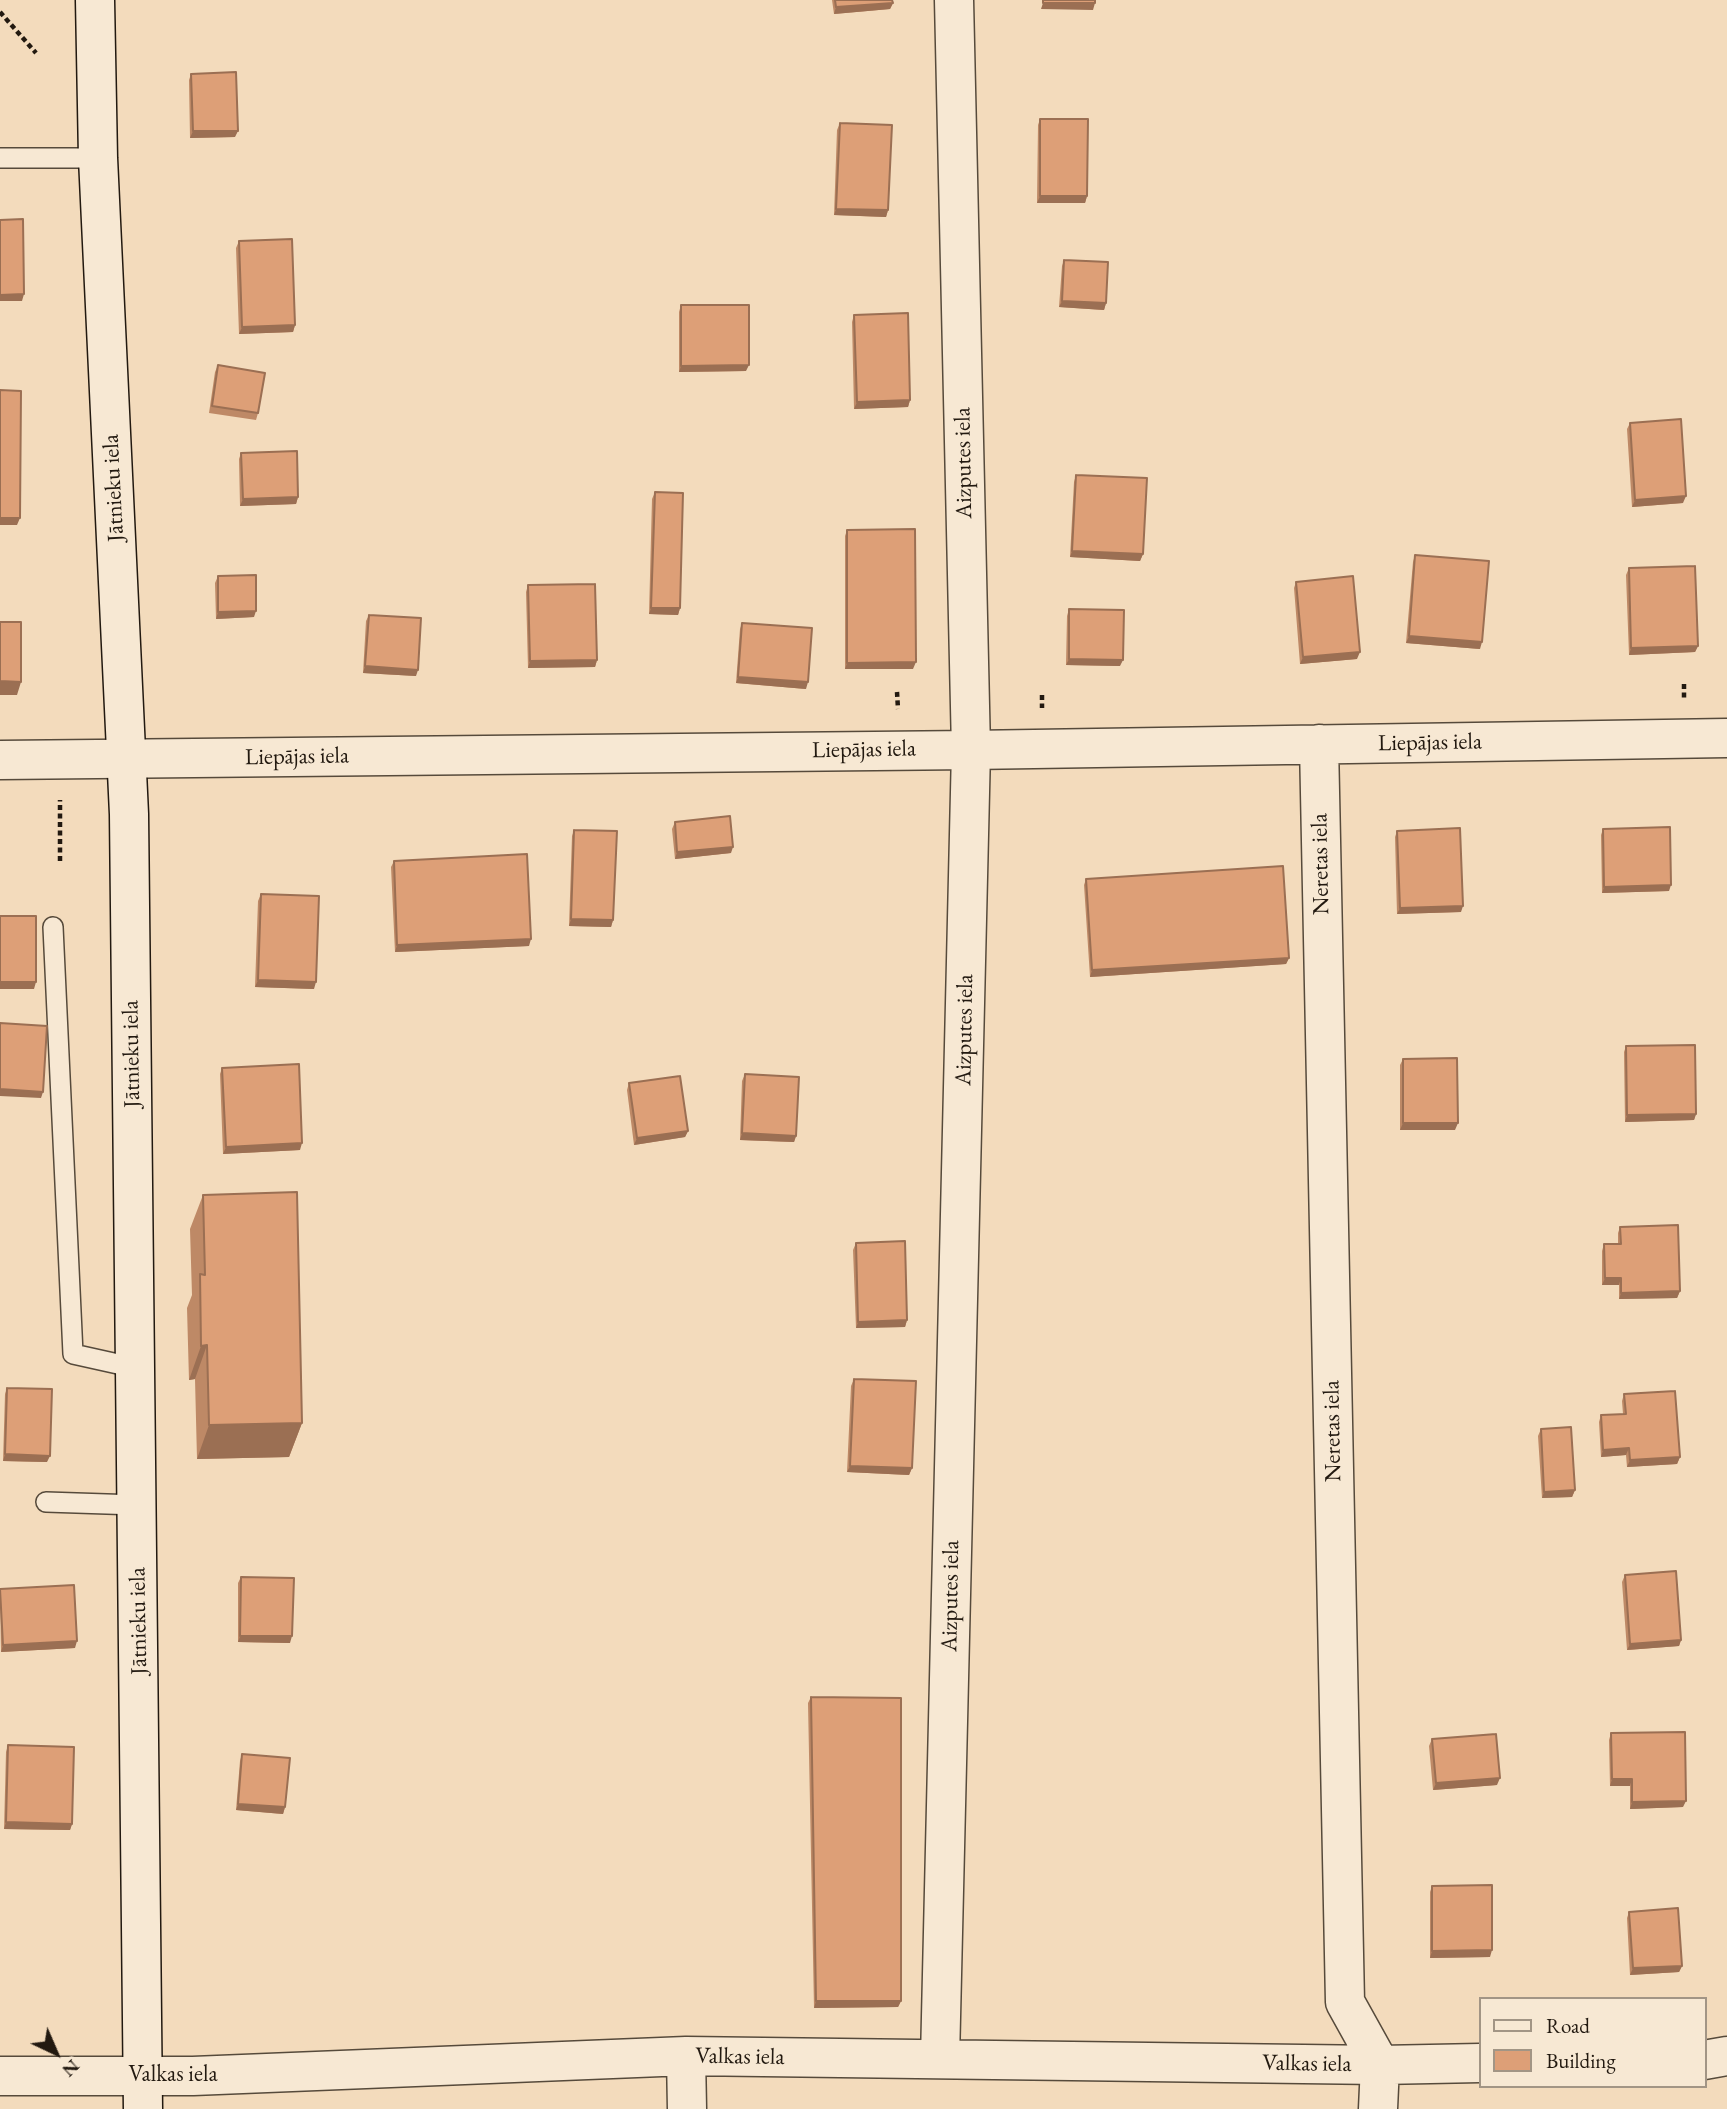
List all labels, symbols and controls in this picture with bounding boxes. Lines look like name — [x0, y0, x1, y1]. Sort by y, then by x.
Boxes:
street label: Aizputes iela — [949, 407, 979, 519]
street label: Jātnieku iela — [97, 433, 131, 543]
street label: Liepājas iela — [1378, 728, 1482, 758]
street label: Liepājas iela — [812, 735, 916, 765]
street label: Liepājas iela — [245, 742, 349, 772]
street label: Neretas iela — [1306, 813, 1336, 915]
street label: Aizputes iela — [950, 974, 980, 1086]
street label: Jātnieku iela — [117, 1000, 147, 1108]
street label: Neretas iela — [1318, 1380, 1348, 1482]
street label: Aizputes iela — [936, 1540, 966, 1652]
street label: Jātnieku iela — [124, 1567, 154, 1675]
legend — [1478, 1997, 1706, 2088]
text: Road — [1546, 2012, 1590, 2039]
north arrow — [21, 2018, 91, 2088]
street label: Valkas iela — [695, 2042, 785, 2072]
text: Building — [1546, 2047, 1616, 2074]
street label: Valkas iela — [1262, 2049, 1352, 2079]
text: N — [57, 2054, 85, 2083]
street label: Valkas iela — [128, 2061, 218, 2089]

